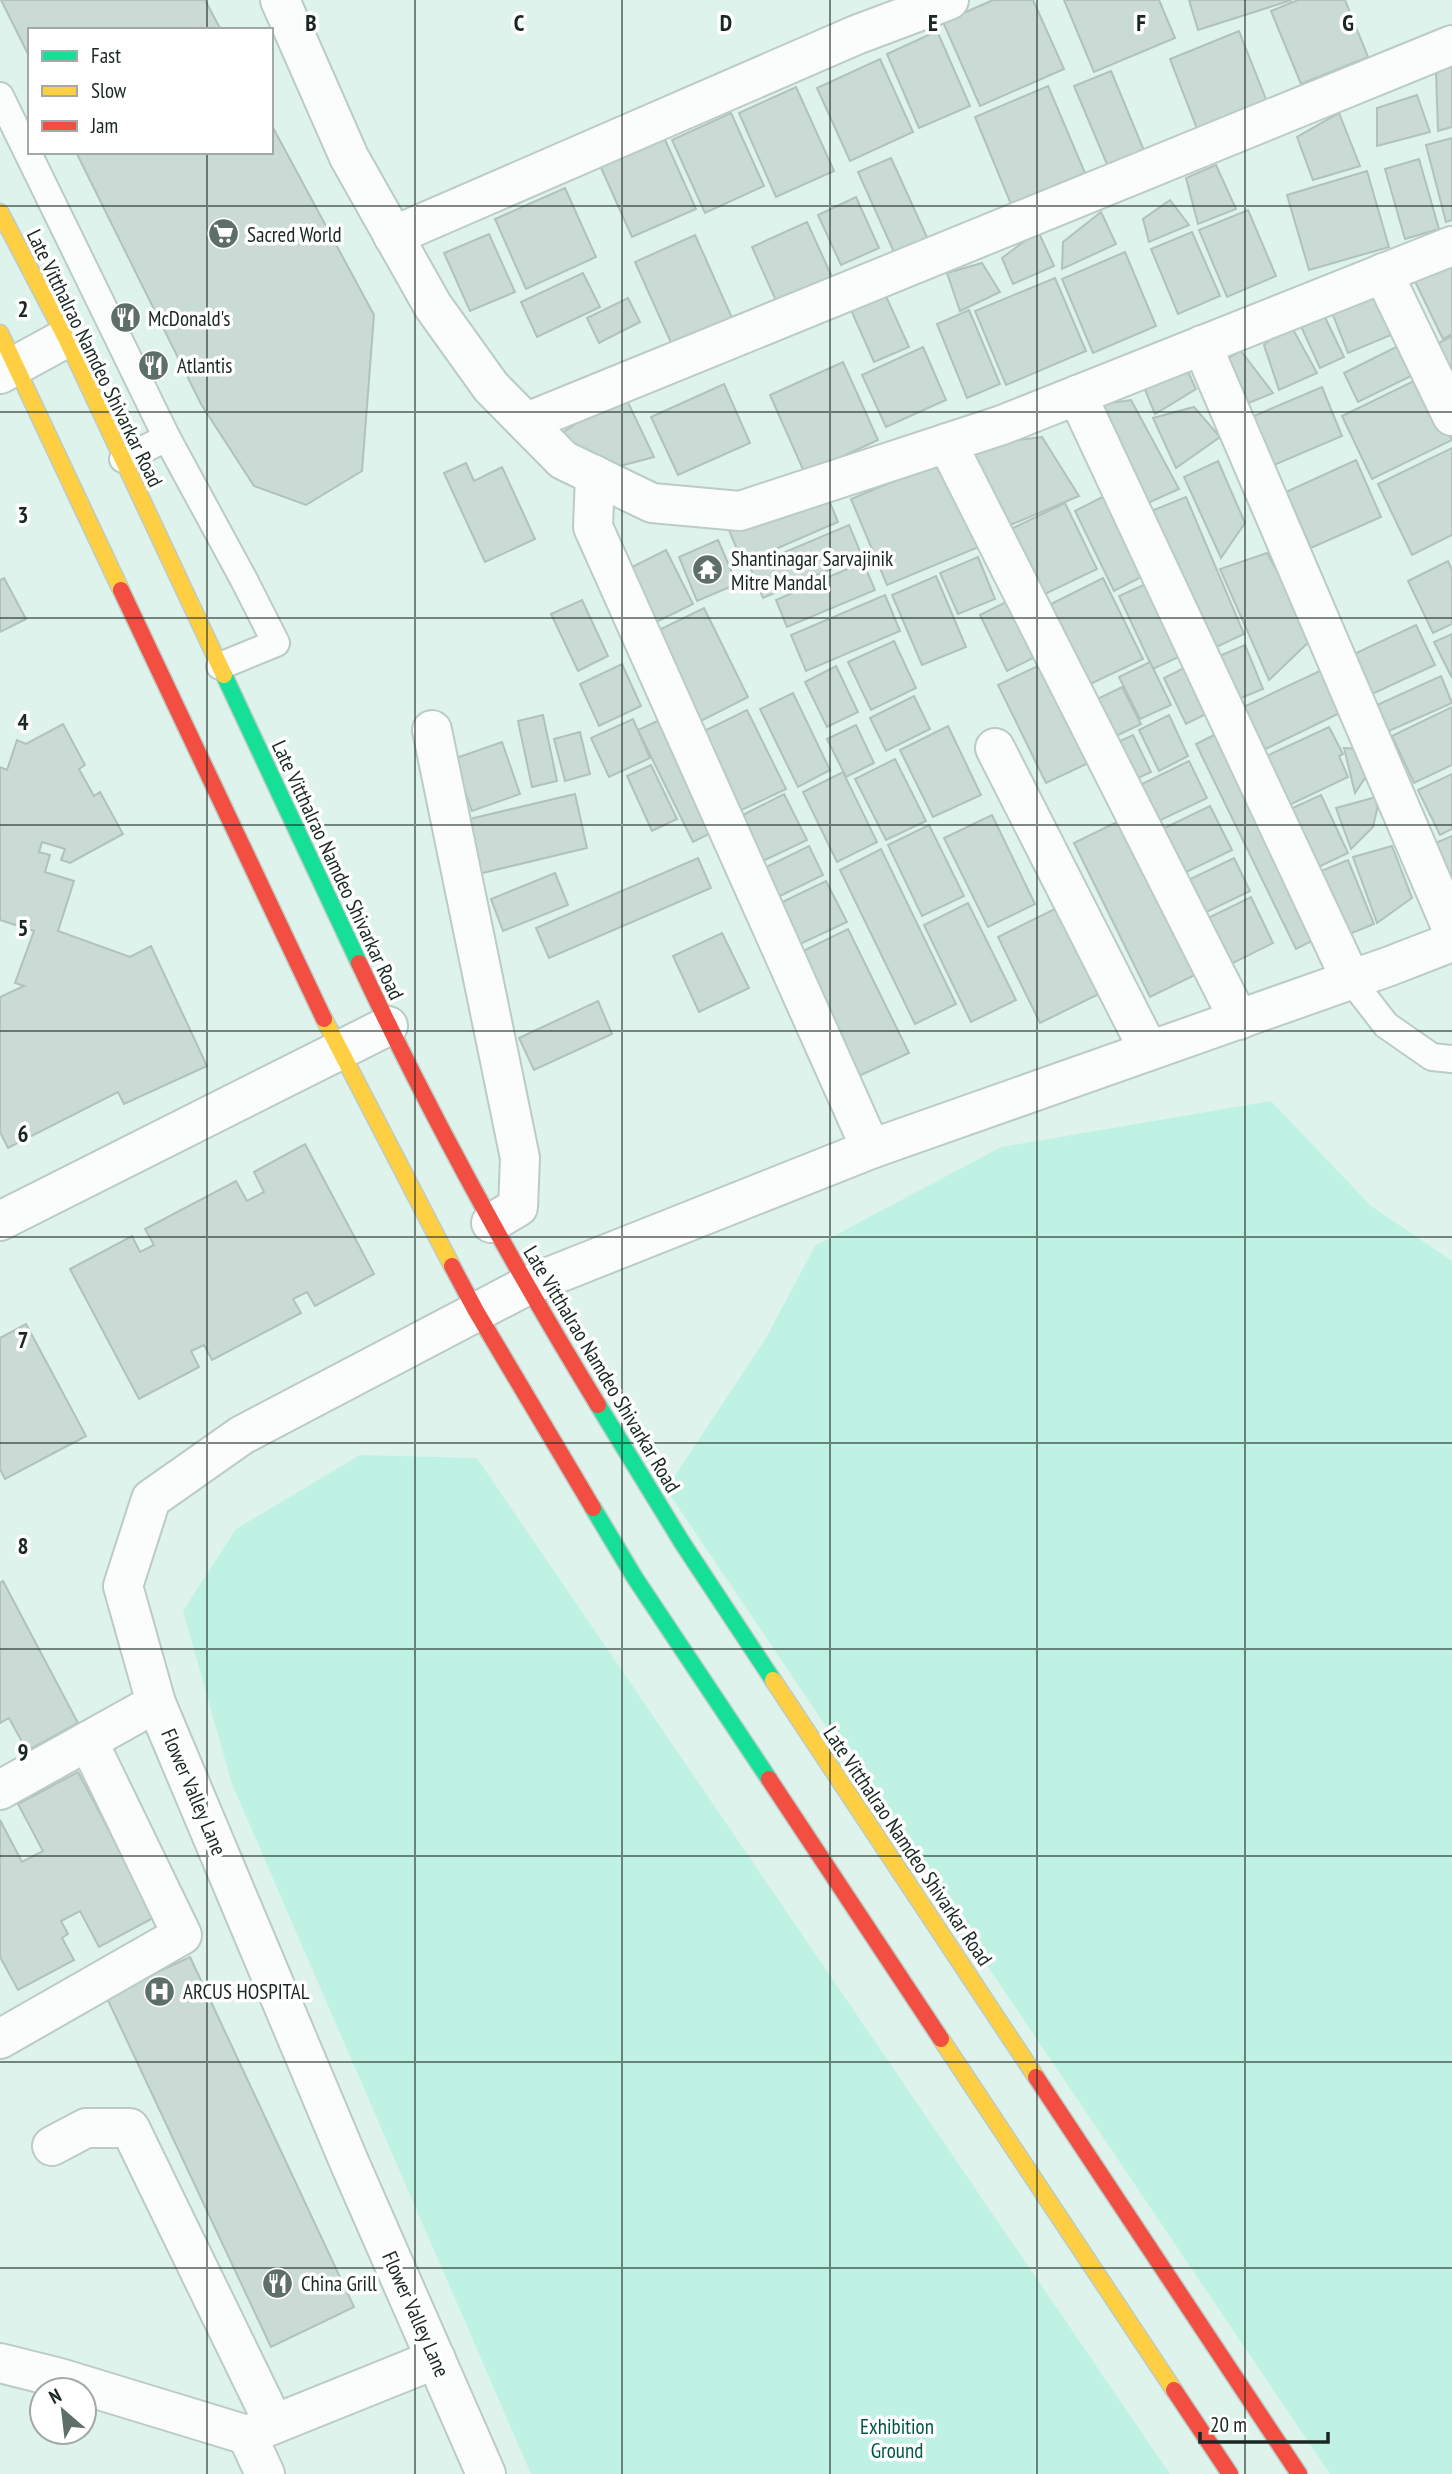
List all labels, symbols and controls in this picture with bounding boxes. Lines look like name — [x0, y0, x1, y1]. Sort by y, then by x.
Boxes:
text: B — [305, 8, 317, 37]
text: C — [514, 8, 525, 37]
text: D — [720, 8, 732, 37]
text: E — [928, 8, 938, 37]
text: F — [1136, 8, 1146, 37]
text: G — [1342, 8, 1354, 37]
legend — [28, 28, 273, 154]
text: Fast — [91, 42, 121, 69]
text: Slow — [91, 77, 127, 104]
text: Jam — [90, 112, 118, 139]
supermarket icon: Sacred World — [207, 217, 241, 251]
place label: Sacred World — [247, 221, 342, 248]
street label: Late Vitthalrao Namdeo Shivarkar Road — [21, 225, 169, 491]
text: 2 — [18, 294, 29, 323]
restaurant icon: McDonald's — [108, 301, 142, 335]
place label: McDonald's — [148, 305, 230, 332]
restaurant icon: Atlantis — [137, 348, 171, 382]
place label: Atlantis — [177, 352, 232, 379]
text: 3 — [18, 500, 29, 529]
place label: Shantinagar Sarvajinik Mitre Mandal — [731, 545, 893, 596]
temple icon: Shantinagar Sarvajinik Mitre Mandal — [691, 553, 725, 587]
text: 4 — [18, 707, 29, 736]
street label: Late Vitthalrao Namdeo Shivarkar Road — [266, 736, 410, 1004]
text: 5 — [18, 913, 29, 942]
text: 6 — [18, 1119, 29, 1148]
street label: Late Vitthalrao Namdeo Shivarkar Road — [517, 1241, 687, 1497]
text: 7 — [18, 1325, 29, 1354]
text: 8 — [18, 1531, 29, 1560]
street label: Late Vitthalrao Namdeo Shivarkar Road — [818, 1721, 998, 1971]
street label: Flower Valley Lane — [155, 1725, 233, 1859]
text: 9 — [18, 1737, 29, 1766]
hospital icon: ARCUS HOSPITAL — [143, 1974, 177, 2008]
place label: ARCUS HOSPITAL — [183, 1978, 310, 2005]
street label: Flower Valley Lane — [376, 2247, 456, 2381]
restaurant icon: China Grill — [261, 2266, 295, 2300]
place label: China Grill — [301, 2270, 377, 2297]
north arrow — [28, 2376, 98, 2446]
text: N — [45, 2383, 65, 2409]
scale bar — [1200, 2400, 1328, 2444]
text: 20 m — [1210, 2411, 1247, 2438]
park label: Exhibition Ground — [860, 2413, 934, 2464]

